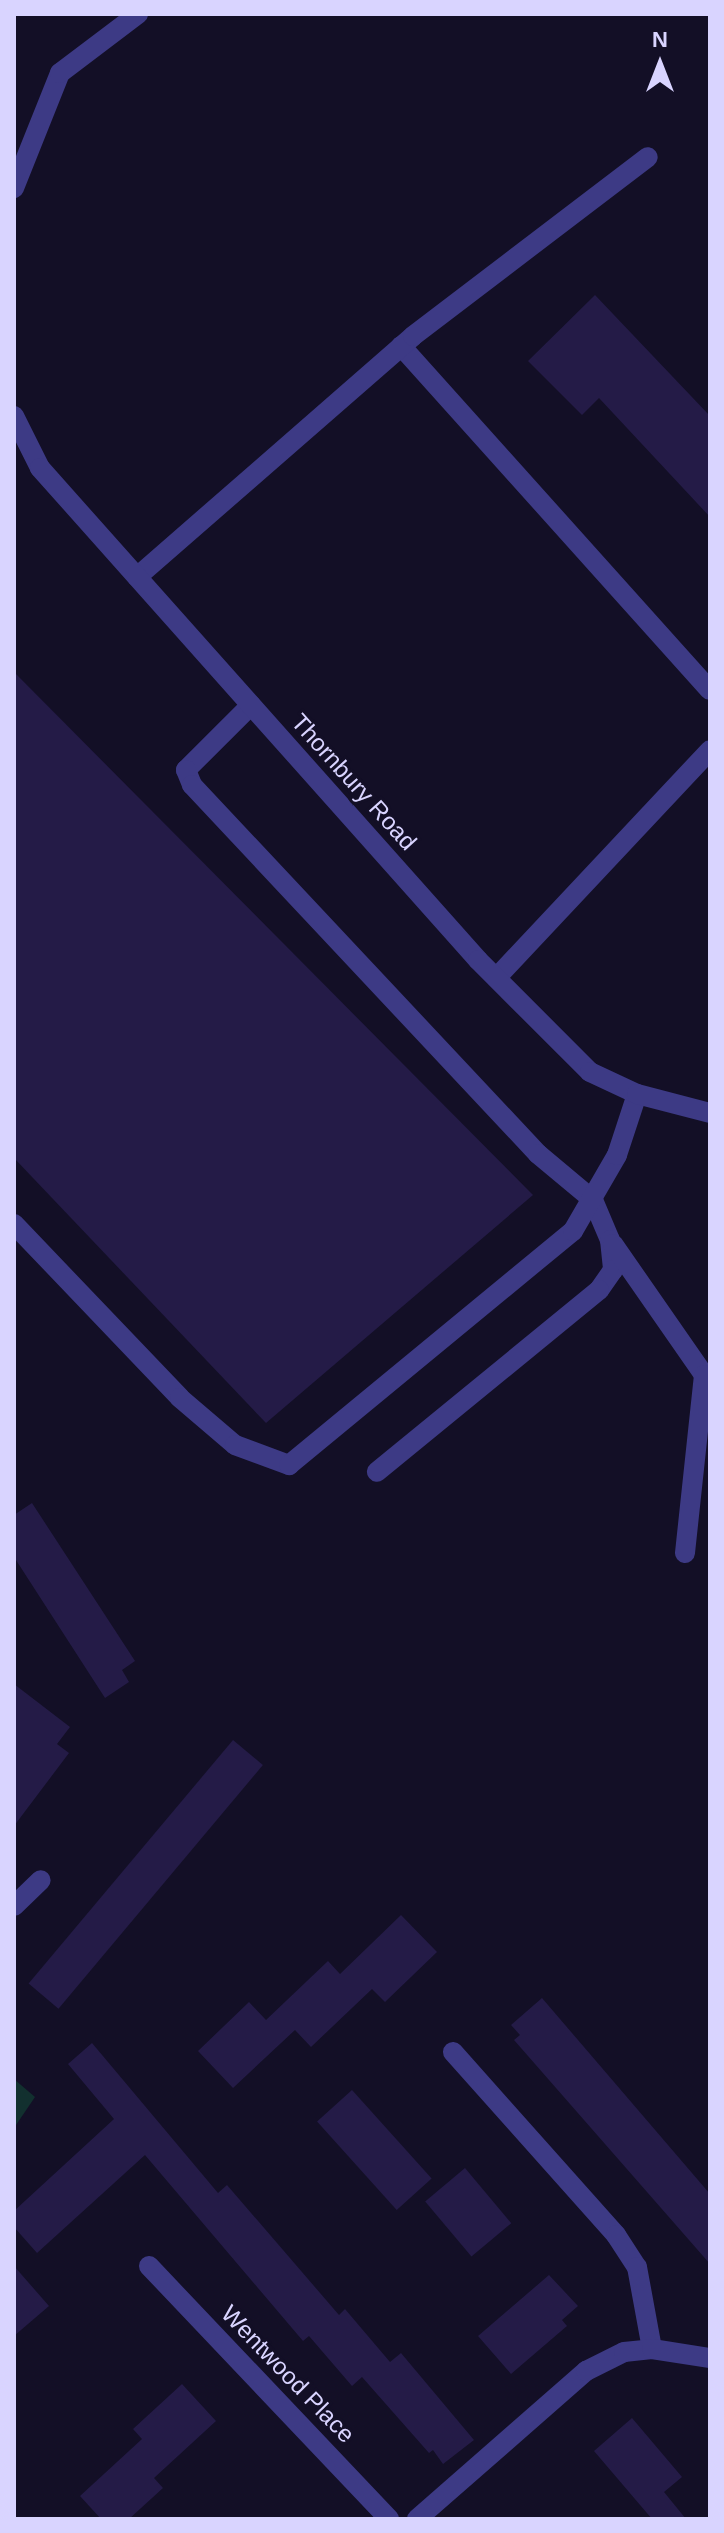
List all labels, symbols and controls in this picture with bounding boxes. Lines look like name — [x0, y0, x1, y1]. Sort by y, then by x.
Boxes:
north arrow — [620, 24, 700, 104]
text: N — [652, 27, 668, 52]
street label: Thornbury Road — [285, 708, 423, 856]
street label: Wentwood Place — [215, 2299, 361, 2449]

